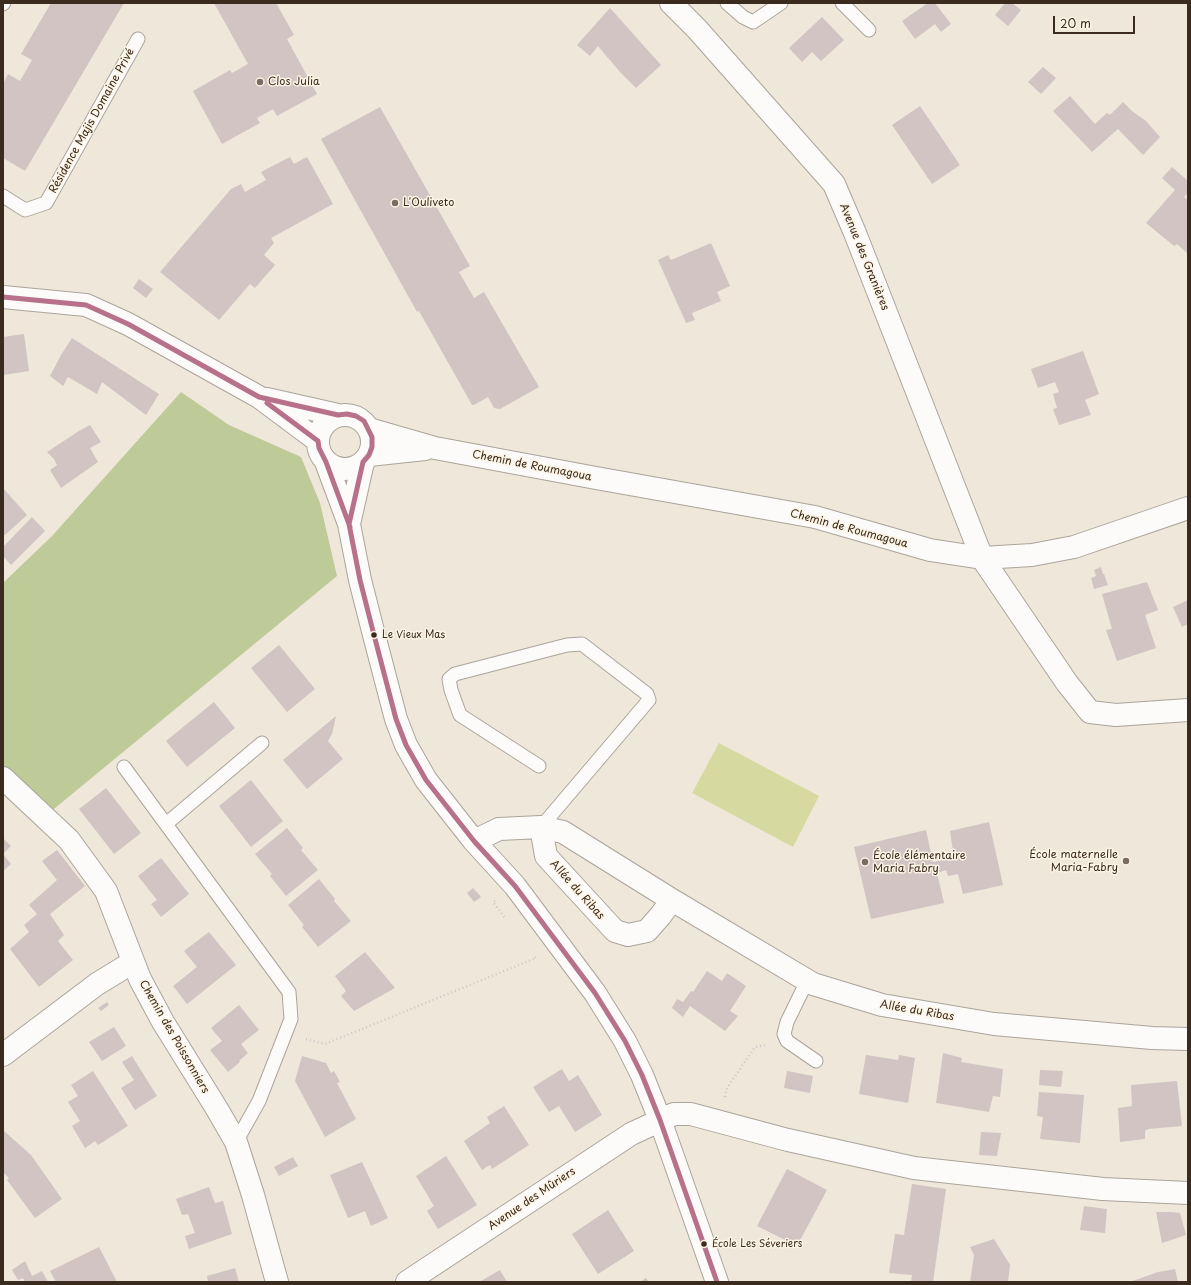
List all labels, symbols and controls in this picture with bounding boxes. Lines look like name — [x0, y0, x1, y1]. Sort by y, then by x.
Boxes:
scale bar — [1055, 8, 1137, 34]
text: 20 m — [1060, 14, 1091, 32]
street label: Résidence Majis Domaine Privé — [47, 46, 137, 196]
place label: Clos Julia — [268, 75, 320, 89]
marker: Clos Julia — [255, 77, 265, 87]
place label: L'Ouliveto — [403, 196, 454, 210]
marker: L'Ouliveto — [390, 198, 400, 208]
street label: Avenue des Granières — [836, 202, 892, 312]
street label: Chemin de Roumagoua — [471, 448, 593, 484]
street label: Chemin de Roumagoua — [789, 507, 909, 551]
place label: Le Vieux Mas — [382, 629, 445, 641]
marker: Le Vieux Mas — [369, 630, 379, 640]
place label: École maternelle Maria-Fabry — [1029, 848, 1118, 874]
place label: École élémentaire Maria Fabry — [873, 849, 966, 875]
marker: École maternelle Maria-Fabry — [1121, 856, 1131, 866]
marker: École élémentaire Maria Fabry — [860, 857, 870, 867]
street label: Allée du Ribas — [547, 858, 607, 922]
street label: Chemin des Poissonniers — [136, 978, 212, 1096]
street label: Allée du Ribas — [879, 998, 955, 1024]
street label: Avenue des Mûriers — [486, 1165, 578, 1233]
place label: École Les Séveriers — [712, 1238, 802, 1250]
marker: École Les Séveriers — [699, 1239, 709, 1249]

